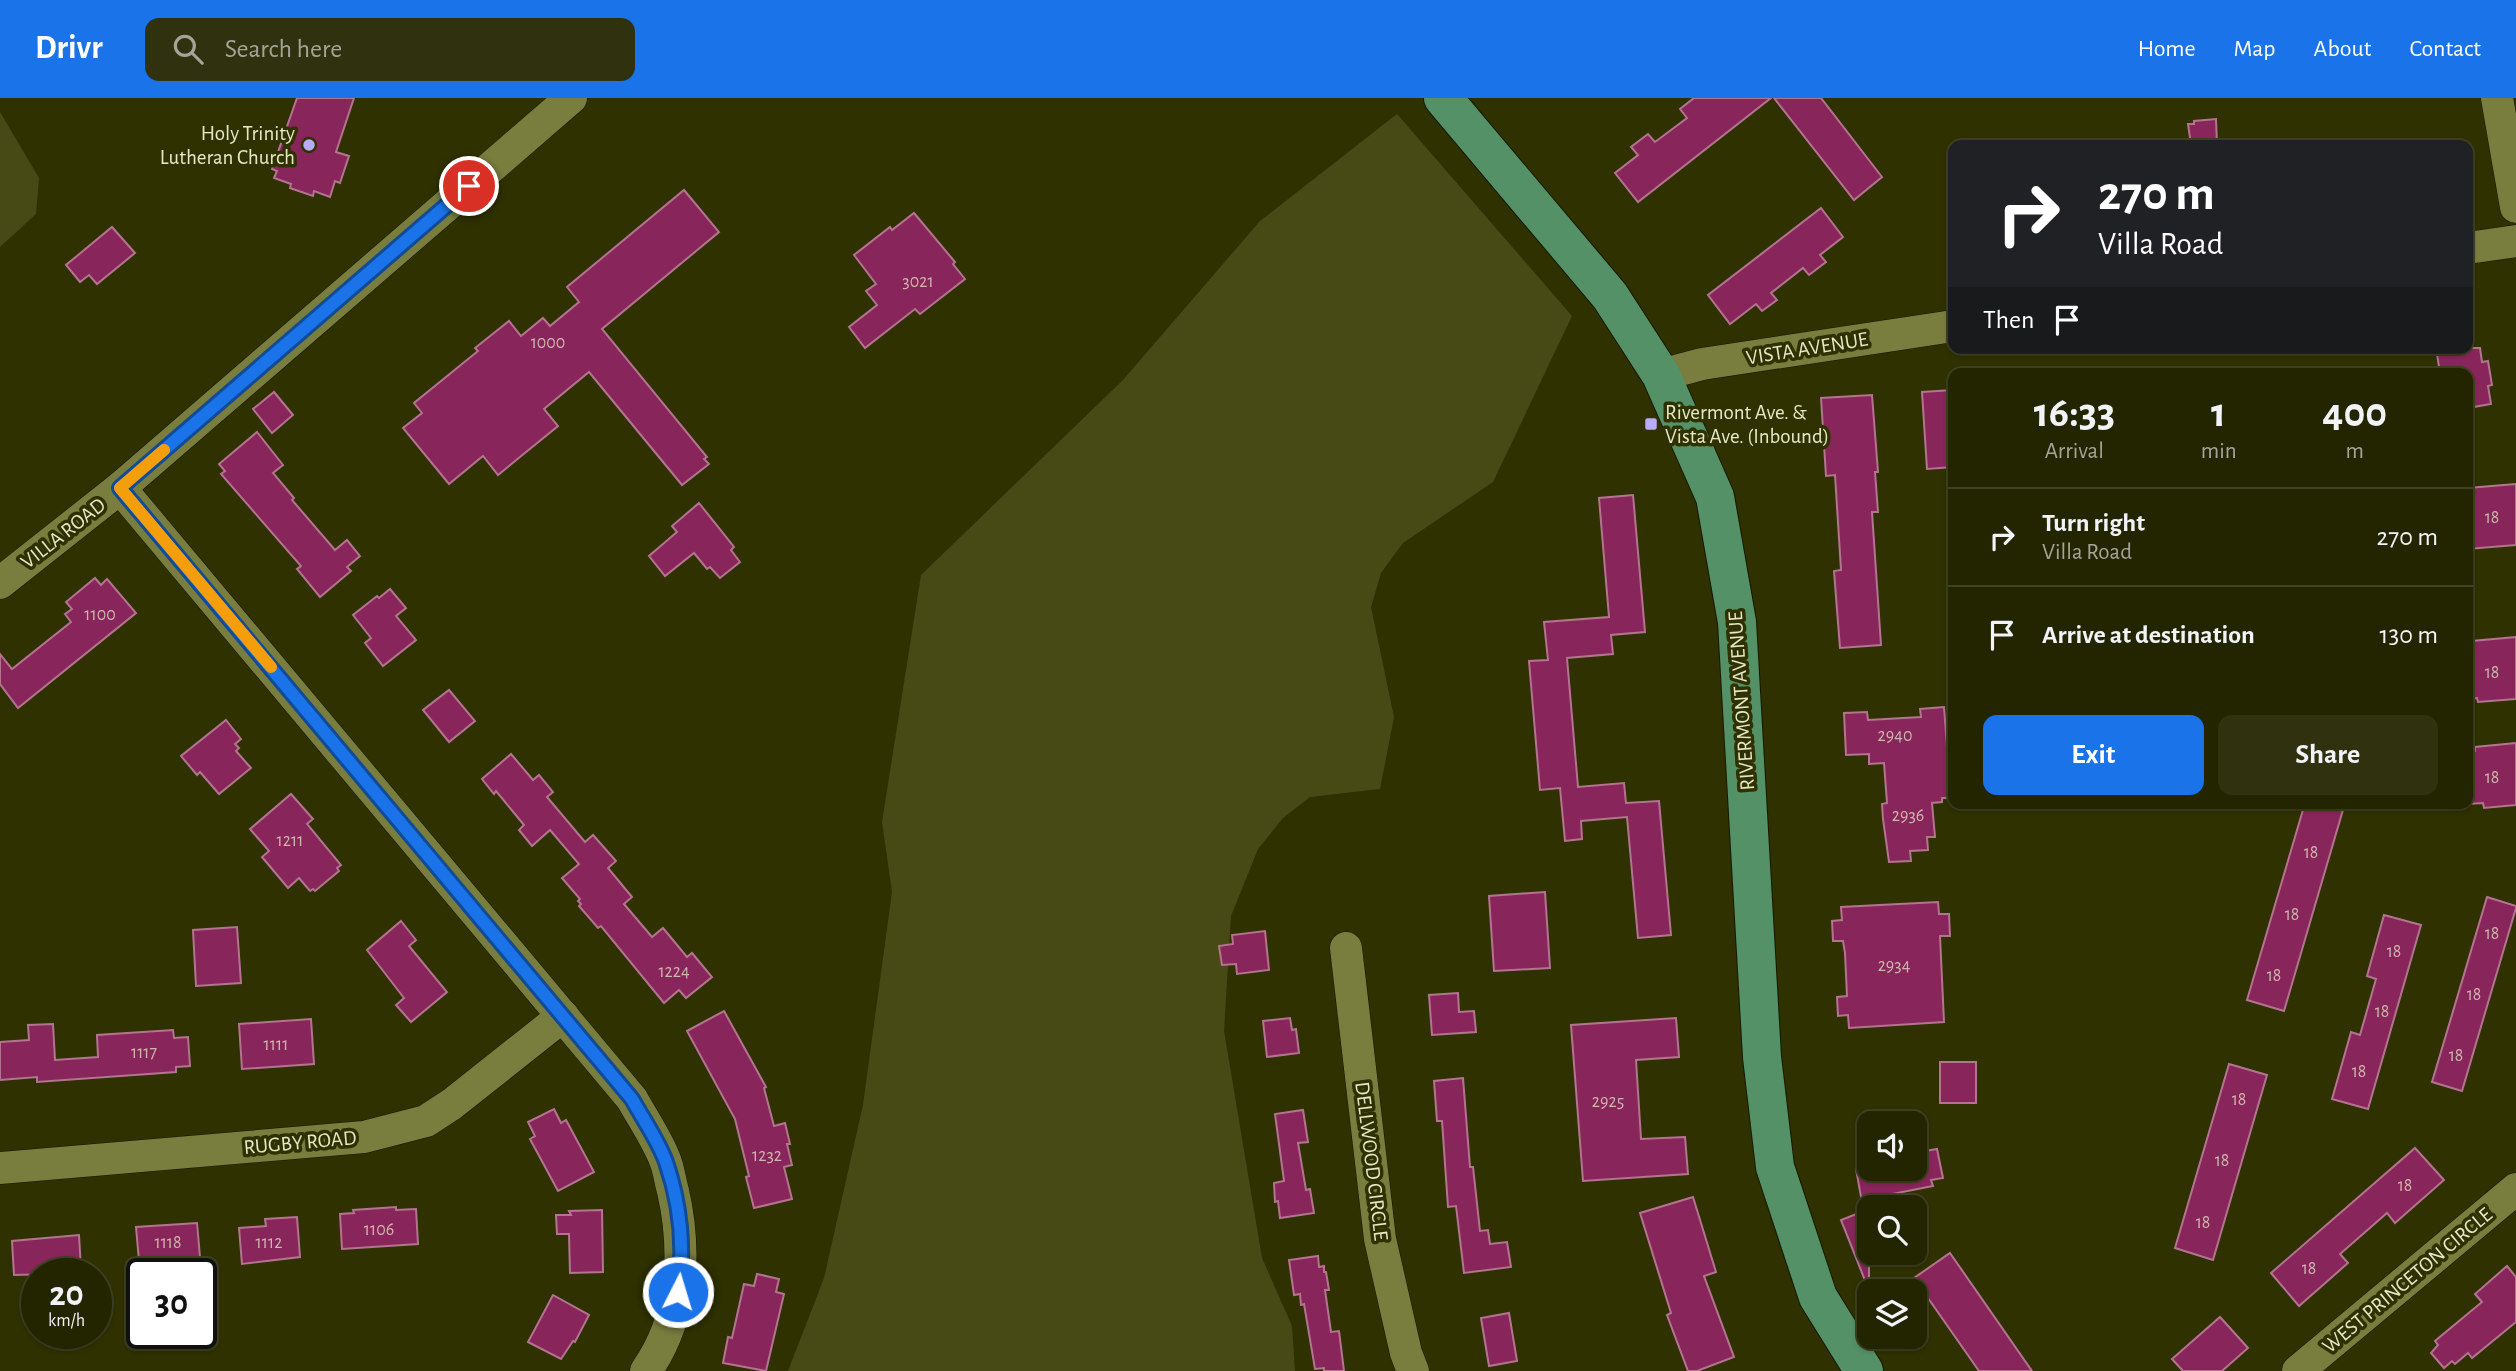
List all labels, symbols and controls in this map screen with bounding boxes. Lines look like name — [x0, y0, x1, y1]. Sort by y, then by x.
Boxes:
search box — [145, 18, 635, 81]
icon: search — [169, 30, 207, 68]
text: Drivr — [35, 32, 103, 65]
text: Search here — [225, 36, 342, 62]
text: Home — [2138, 37, 2196, 61]
text: Map — [2234, 37, 2276, 61]
text: About — [2314, 37, 2371, 61]
text: Contact — [2409, 37, 2481, 61]
place label: Holy Trinity Lutheran Church — [160, 123, 295, 168]
marker: Holy Trinity Lutheran Church — [301, 137, 317, 153]
pin — [439, 156, 499, 216]
icon: arrive — [450, 167, 488, 205]
icon: right — [1983, 168, 2074, 259]
text: 270 m — [2098, 170, 2215, 219]
text: Villa Road — [2098, 228, 2223, 260]
house number: 3021 — [902, 273, 934, 291]
icon: arrive — [2048, 301, 2086, 339]
text: Then — [1983, 307, 2034, 333]
street label: VISTA AVENUE — [1745, 328, 1869, 368]
house number: 1000 — [531, 334, 565, 352]
text: 16:33 — [2034, 392, 2115, 434]
text: 1 — [2211, 392, 2226, 434]
text: 400 — [2322, 392, 2387, 434]
place label: Rivermont Ave. & Vista Ave. (Inbound) — [1665, 402, 1829, 447]
marker: Rivermont Ave. & Vista Ave. (Inbound) — [1643, 416, 1659, 432]
text: Arrival — [2045, 440, 2104, 463]
text: min — [2201, 440, 2237, 463]
text: m — [2346, 440, 2364, 463]
street label: VILLA ROAD — [17, 494, 109, 573]
house number: 18 — [2485, 509, 2499, 527]
text: Turn right — [2042, 510, 2145, 536]
icon: right — [1983, 518, 2021, 556]
text: 270 m — [2377, 524, 2438, 550]
text: Villa Road — [2042, 541, 2132, 564]
house number: 1100 — [84, 606, 116, 624]
street label: RIVERMONT AVENUE — [1725, 611, 1758, 791]
icon: arrive — [1983, 616, 2021, 654]
text: Arrive at destination — [2042, 622, 2255, 648]
text: 130 m — [2380, 622, 2438, 648]
house number: 18 — [2485, 664, 2499, 682]
button: Exit — [1983, 715, 2204, 795]
button: Share — [2218, 715, 2438, 795]
house number: 2940 — [1878, 727, 1912, 745]
house number: 18 — [2485, 769, 2499, 787]
house number: 2936 — [1892, 807, 1924, 825]
house number: 1211 — [277, 832, 303, 850]
house number: 18 — [2304, 844, 2318, 862]
house number: 18 — [2285, 906, 2299, 924]
house number: 18 — [2485, 925, 2499, 943]
house number: 18 — [2387, 943, 2401, 961]
house number: 2934 — [1878, 957, 1911, 975]
house number: 1224 — [658, 963, 690, 981]
house number: 18 — [2267, 967, 2281, 985]
house number: 18 — [2467, 986, 2481, 1004]
house number: 18 — [2375, 1003, 2389, 1021]
house number: 1111 — [264, 1036, 288, 1054]
house number: 1117 — [131, 1044, 157, 1062]
house number: 18 — [2449, 1047, 2463, 1065]
house number: 18 — [2352, 1063, 2366, 1081]
street label: DELLWOOD CIRCLE — [1351, 1080, 1392, 1242]
house number: 18 — [2232, 1091, 2246, 1109]
house number: 2925 — [1592, 1093, 1624, 1111]
map controls — [1857, 1111, 1927, 1349]
button: sound — [1857, 1111, 1927, 1181]
street label: RUGBY ROAD — [243, 1127, 357, 1158]
house number: 1232 — [752, 1147, 782, 1165]
house number: 18 — [2215, 1152, 2229, 1170]
house number: 18 — [2398, 1177, 2412, 1195]
button: search — [1857, 1195, 1927, 1265]
street label: WEST PRINCETON CIRCLE — [2319, 1204, 2496, 1357]
house number: 18 — [2196, 1214, 2210, 1232]
house number: 1106 — [364, 1221, 394, 1239]
house number: 1118 — [154, 1234, 182, 1252]
house number: 1112 — [256, 1234, 282, 1252]
position arrow — [641, 1255, 715, 1329]
speed limit sign: 30 — [126, 1258, 217, 1349]
house number: 18 — [2302, 1260, 2316, 1278]
text: 20 — [49, 1277, 84, 1312]
button: layers — [1857, 1279, 1927, 1349]
text: km/h — [48, 1312, 85, 1330]

